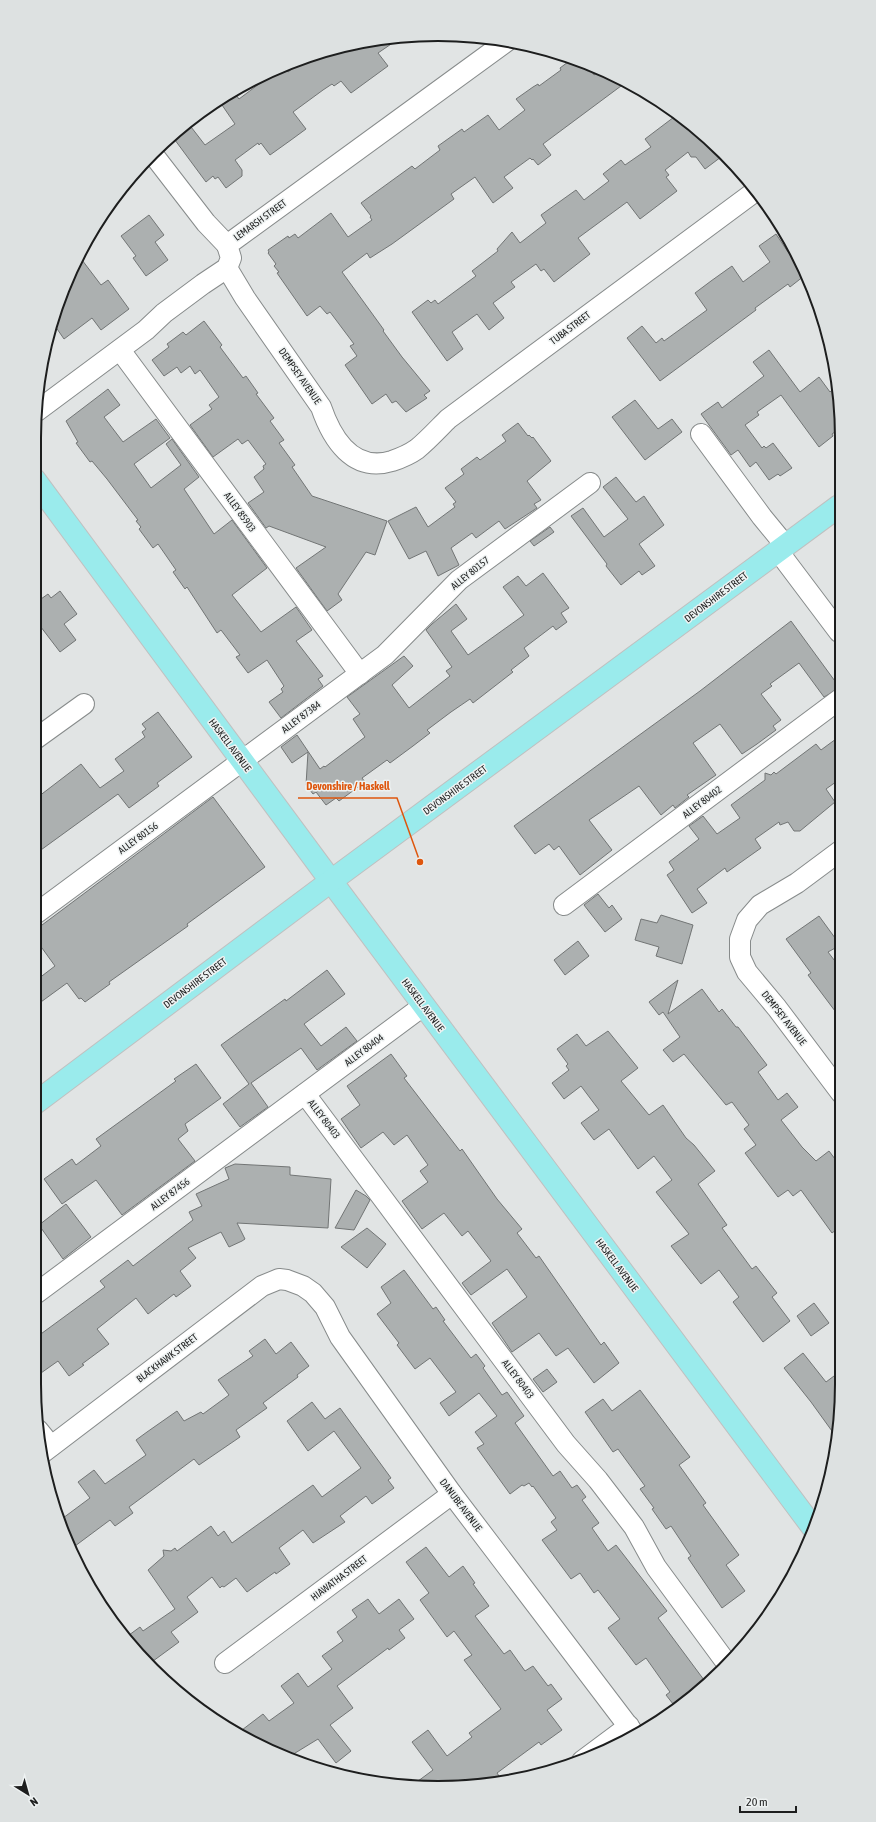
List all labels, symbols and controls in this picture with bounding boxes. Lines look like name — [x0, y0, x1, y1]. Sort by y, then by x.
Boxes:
street label: LEMARSH STREET — [231, 197, 289, 243]
street label: TUBA STREET — [548, 309, 593, 347]
street label: DEMPSEY AVENUE — [277, 346, 324, 407]
street label: ALLEY 85903 — [222, 490, 258, 534]
street label: ALLEY 80157 — [449, 554, 492, 592]
street label: DEVONSHIRE STREET — [682, 569, 750, 624]
street label: ALLEY 87384 — [279, 699, 323, 735]
street label: HASKELL AVENUE — [207, 716, 254, 774]
street label: DEVONSHIRE STREET — [421, 763, 490, 817]
callout: Devonshire / Haskell — [298, 775, 397, 798]
text: Devonshire / Haskell — [306, 780, 391, 792]
street label: ALLEY 80402 — [680, 784, 724, 820]
street label: ALLEY 80156 — [116, 820, 160, 856]
street label: DEVONSHIRE STREET — [161, 955, 229, 1010]
street label: HASKELL AVENUE — [400, 976, 447, 1034]
street label: DEMPSEY AVENUE — [759, 989, 809, 1048]
street label: ALLEY 80404 — [342, 1032, 386, 1068]
street label: ALLEY 80403 — [306, 1097, 342, 1141]
street label: ALLEY 87456 — [148, 1176, 192, 1212]
street label: HASKELL AVENUE — [594, 1236, 641, 1294]
street label: BLACKHAWK STREET — [134, 1331, 200, 1384]
street label: ALLEY 80403 — [500, 1357, 536, 1401]
street label: DANUBE AVENUE — [438, 1477, 485, 1534]
street label: HIAWATHA STREET — [309, 1553, 370, 1603]
north arrow — [8, 1774, 48, 1814]
scale bar — [740, 1788, 796, 1814]
text: N — [28, 1795, 40, 1809]
text: 20 m — [746, 1795, 768, 1809]

